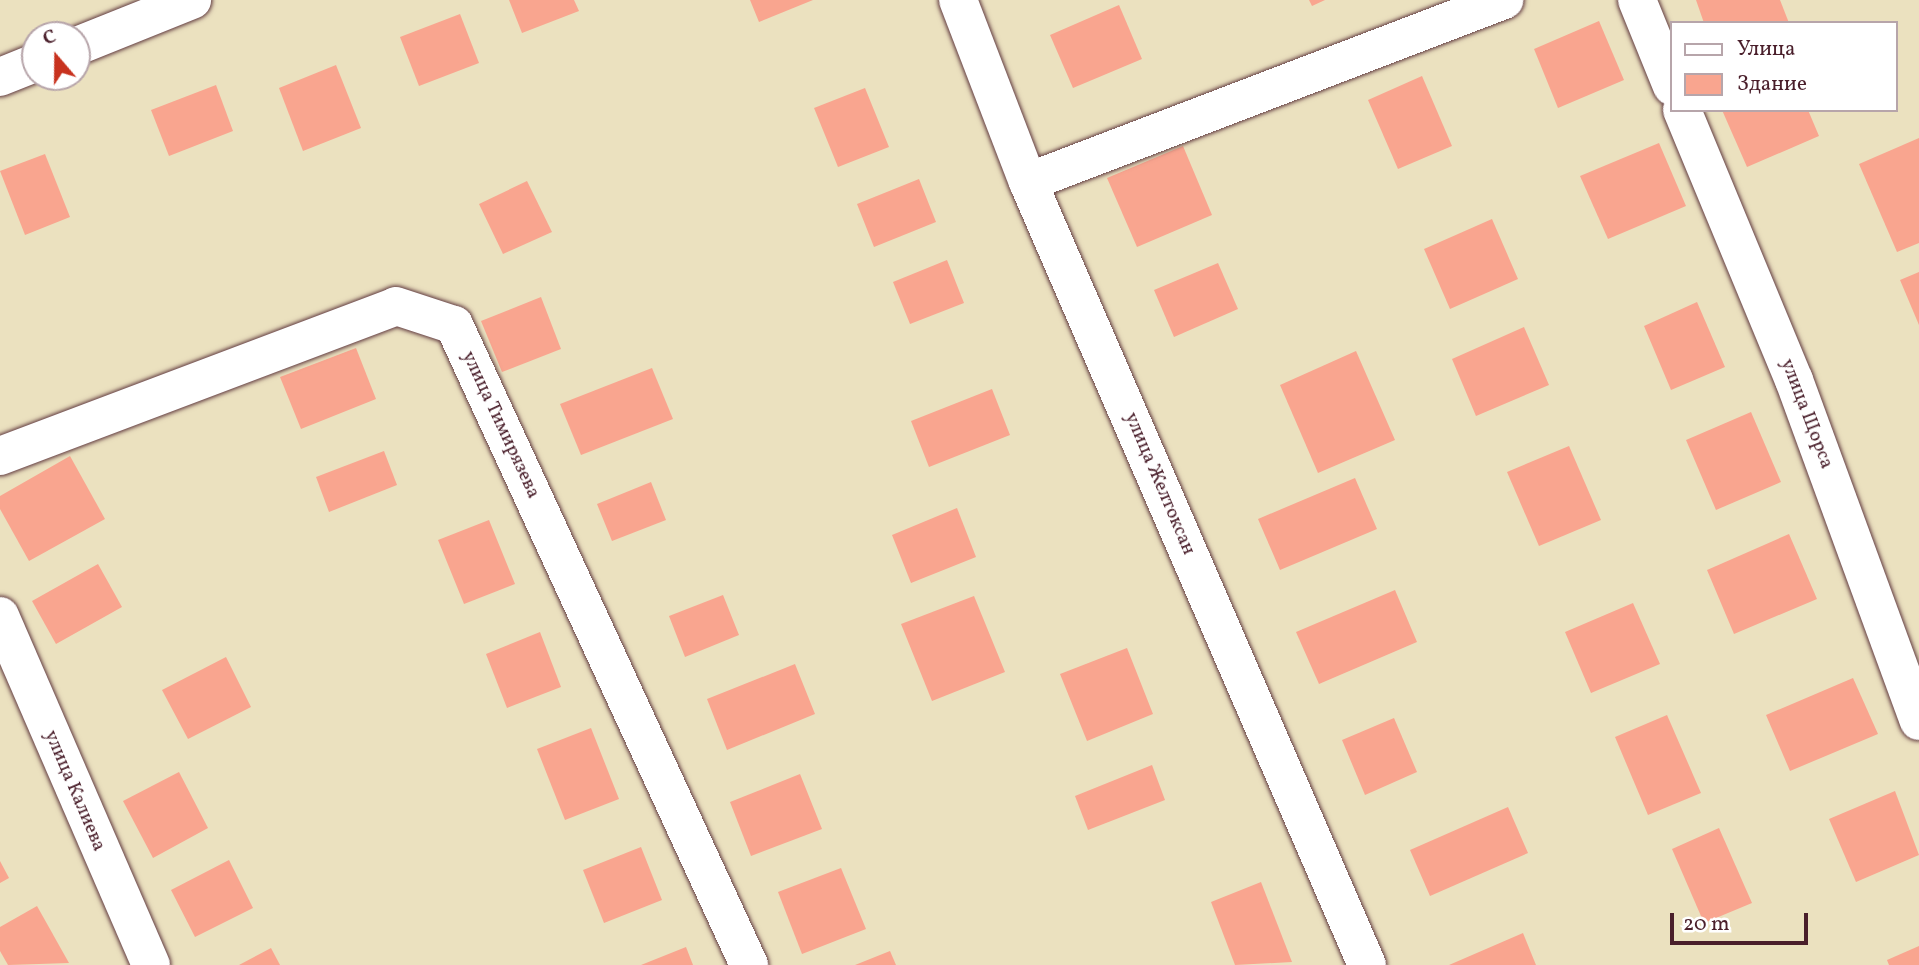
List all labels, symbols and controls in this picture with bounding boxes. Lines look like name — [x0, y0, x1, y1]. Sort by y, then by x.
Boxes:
north arrow — [21, 21, 91, 91]
legend — [1671, 21, 1898, 112]
text: С — [39, 24, 60, 52]
text: Улица — [1737, 35, 1795, 64]
text: Здание — [1737, 70, 1807, 99]
street label: улица Тимирязева — [456, 348, 544, 502]
street label: улица Щорса — [1775, 356, 1837, 472]
street label: улица Желтоксан — [1119, 409, 1199, 559]
street label: улица Калиева — [38, 727, 110, 855]
scale bar — [1674, 898, 1812, 942]
text: 20 m — [1683, 910, 1729, 939]

